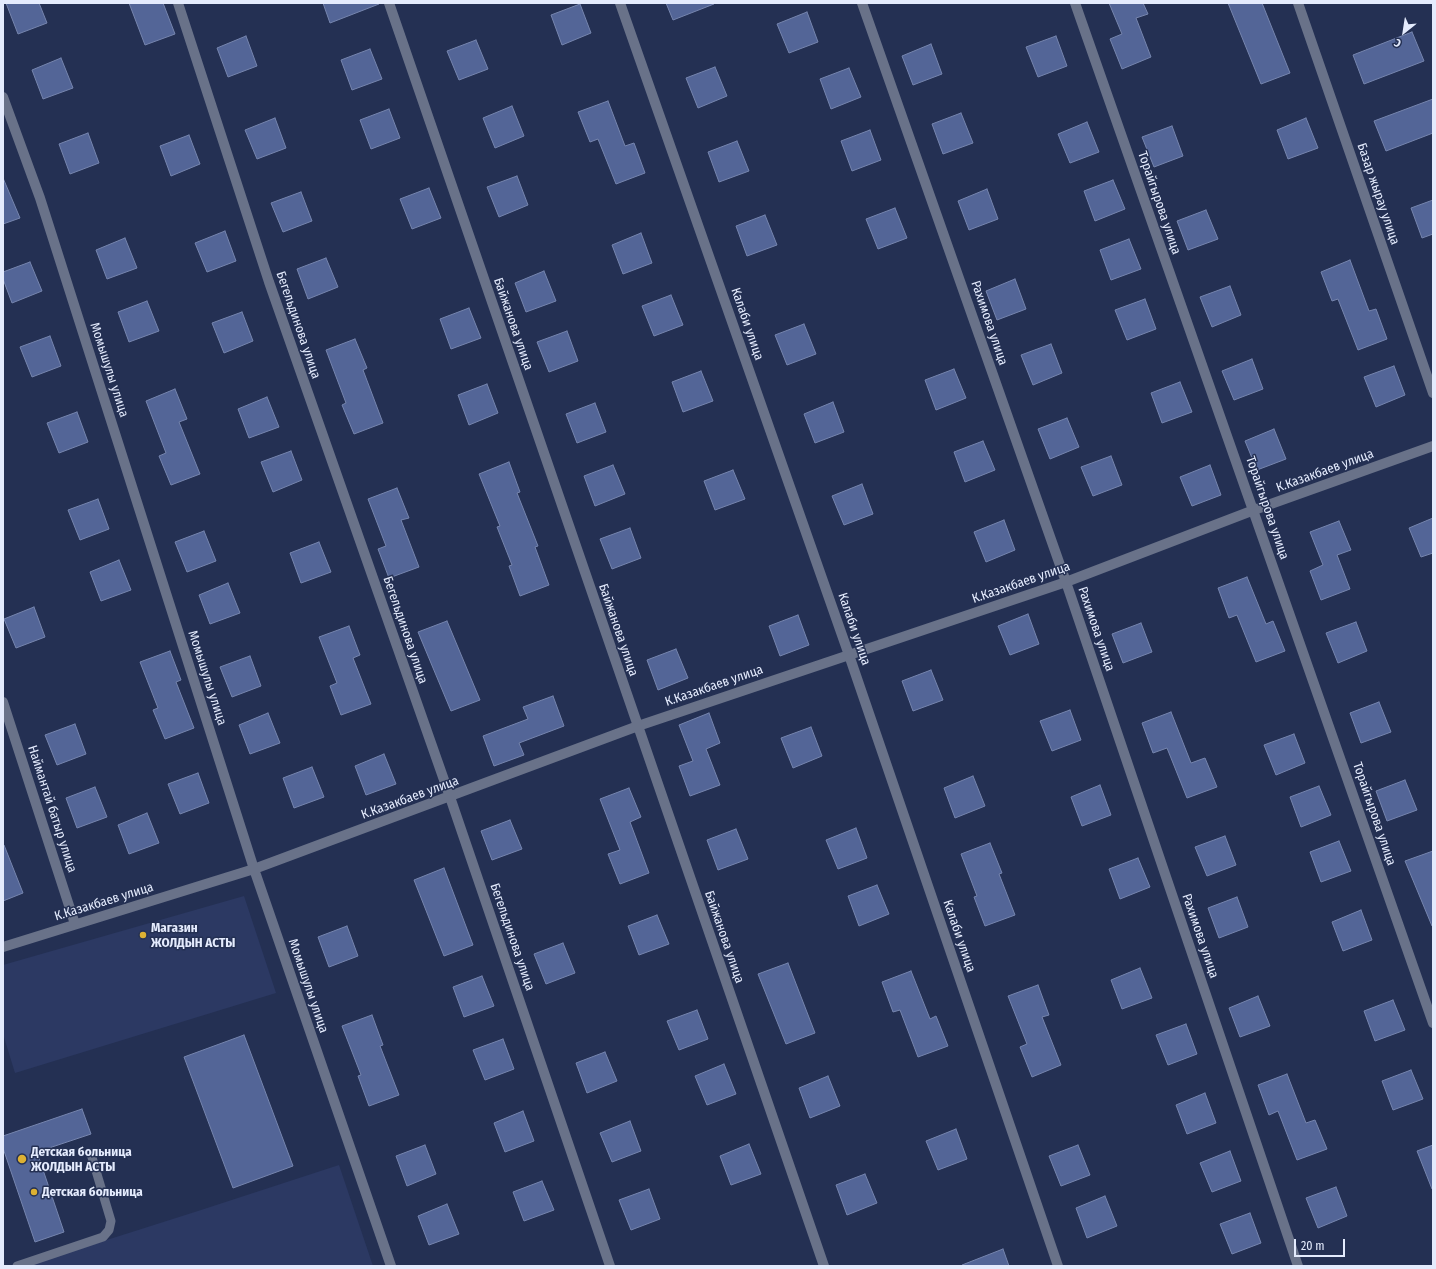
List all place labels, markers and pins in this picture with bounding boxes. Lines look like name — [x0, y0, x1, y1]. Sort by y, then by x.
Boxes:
place label: Магазин ЖОЛДЫН АСТЫ — [151, 920, 235, 951]
marker: Магазин ЖОЛДЫН АСТЫ — [138, 930, 148, 940]
place label: Детская больница ЖОЛДЫН АСТЫ — [31, 1144, 132, 1175]
marker: Детская больница ЖОЛДЫН АСТЫ — [16, 1153, 28, 1165]
place label: Детская больница — [42, 1184, 143, 1200]
marker: Детская больница — [29, 1187, 39, 1197]

